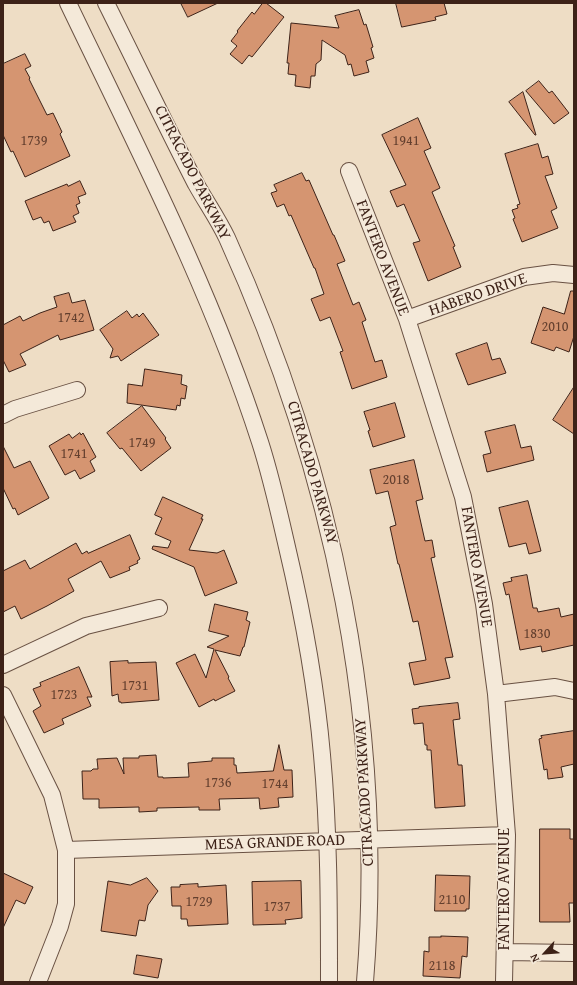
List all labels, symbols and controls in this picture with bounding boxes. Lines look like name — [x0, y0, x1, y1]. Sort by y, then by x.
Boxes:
street label: CITRACADO PARKWAY — [150, 103, 234, 243]
house number: 1739 — [21, 133, 47, 149]
house number: 1941 — [393, 133, 419, 149]
street label: FANTERO AVENUE — [351, 197, 413, 319]
street label: HABERO DRIVE — [426, 269, 530, 321]
house number: 1742 — [58, 310, 84, 326]
house number: 2010 — [542, 319, 568, 335]
street label: CITRACADO PARKWAY — [282, 399, 342, 547]
house number: 1749 — [129, 435, 155, 451]
house number: 1741 — [61, 446, 87, 462]
house number: 2018 — [383, 472, 409, 488]
street label: FANTERO AVENUE — [456, 505, 496, 629]
house number: 1830 — [524, 626, 550, 642]
house number: 1731 — [122, 678, 148, 694]
house number: 1723 — [51, 687, 77, 703]
street label: CITRACADO PARKWAY — [352, 717, 378, 867]
house number: 1736 — [205, 775, 231, 791]
house number: 1744 — [262, 776, 288, 792]
street label: FANTERO AVENUE — [495, 828, 515, 950]
street label: MESA GRANDE ROAD — [205, 831, 345, 855]
house number: 2110 — [439, 892, 465, 908]
house number: 1729 — [186, 894, 212, 910]
house number: 1737 — [264, 899, 290, 915]
north arrow — [525, 933, 565, 973]
text: N — [525, 951, 543, 965]
house number: 2118 — [429, 958, 455, 974]

